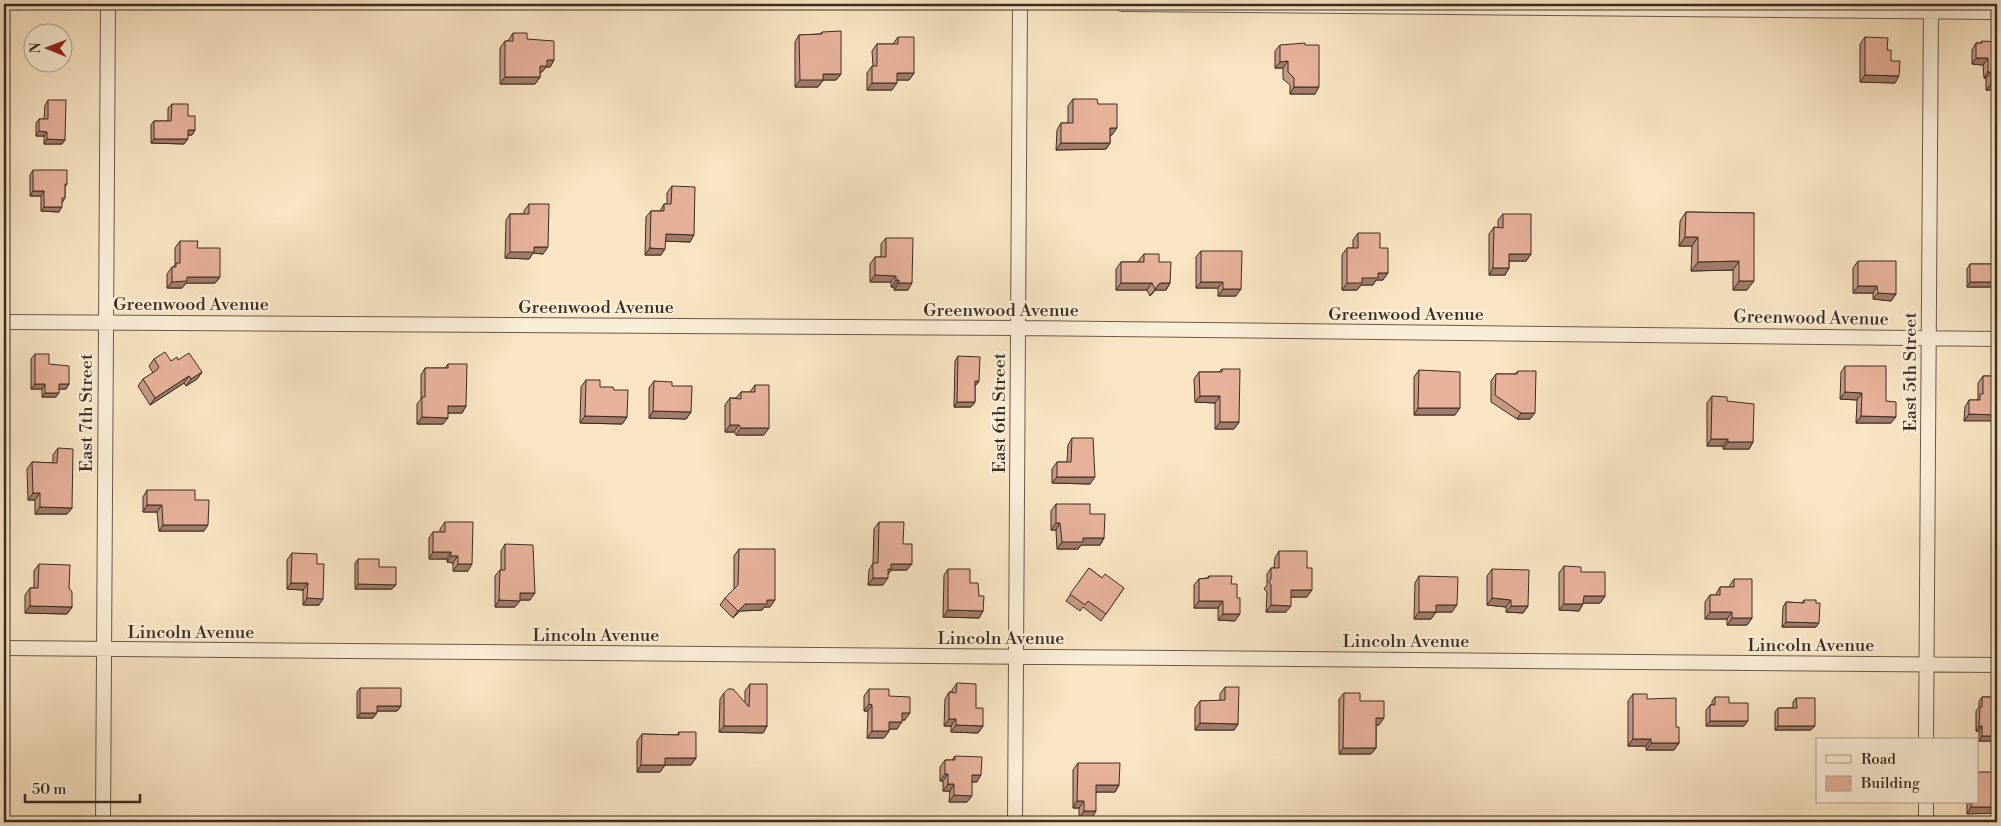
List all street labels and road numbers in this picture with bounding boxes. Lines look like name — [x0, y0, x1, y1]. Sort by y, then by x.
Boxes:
street label: Greenwood Avenue — [113, 293, 269, 316]
street label: Greenwood Avenue — [518, 296, 674, 319]
street label: Greenwood Avenue — [923, 299, 1079, 322]
street label: Greenwood Avenue — [1328, 303, 1484, 326]
street label: Greenwood Avenue — [1733, 305, 1889, 331]
street label: East 5th Street — [1899, 312, 1922, 432]
street label: East 6th Street — [988, 352, 1011, 473]
street label: East 7th Street — [75, 353, 98, 472]
street label: Lincoln Avenue — [128, 621, 254, 644]
street label: Lincoln Avenue — [533, 624, 659, 647]
street label: Lincoln Avenue — [938, 627, 1064, 650]
street label: Lincoln Avenue — [1343, 630, 1469, 653]
street label: Lincoln Avenue — [1748, 634, 1874, 657]

